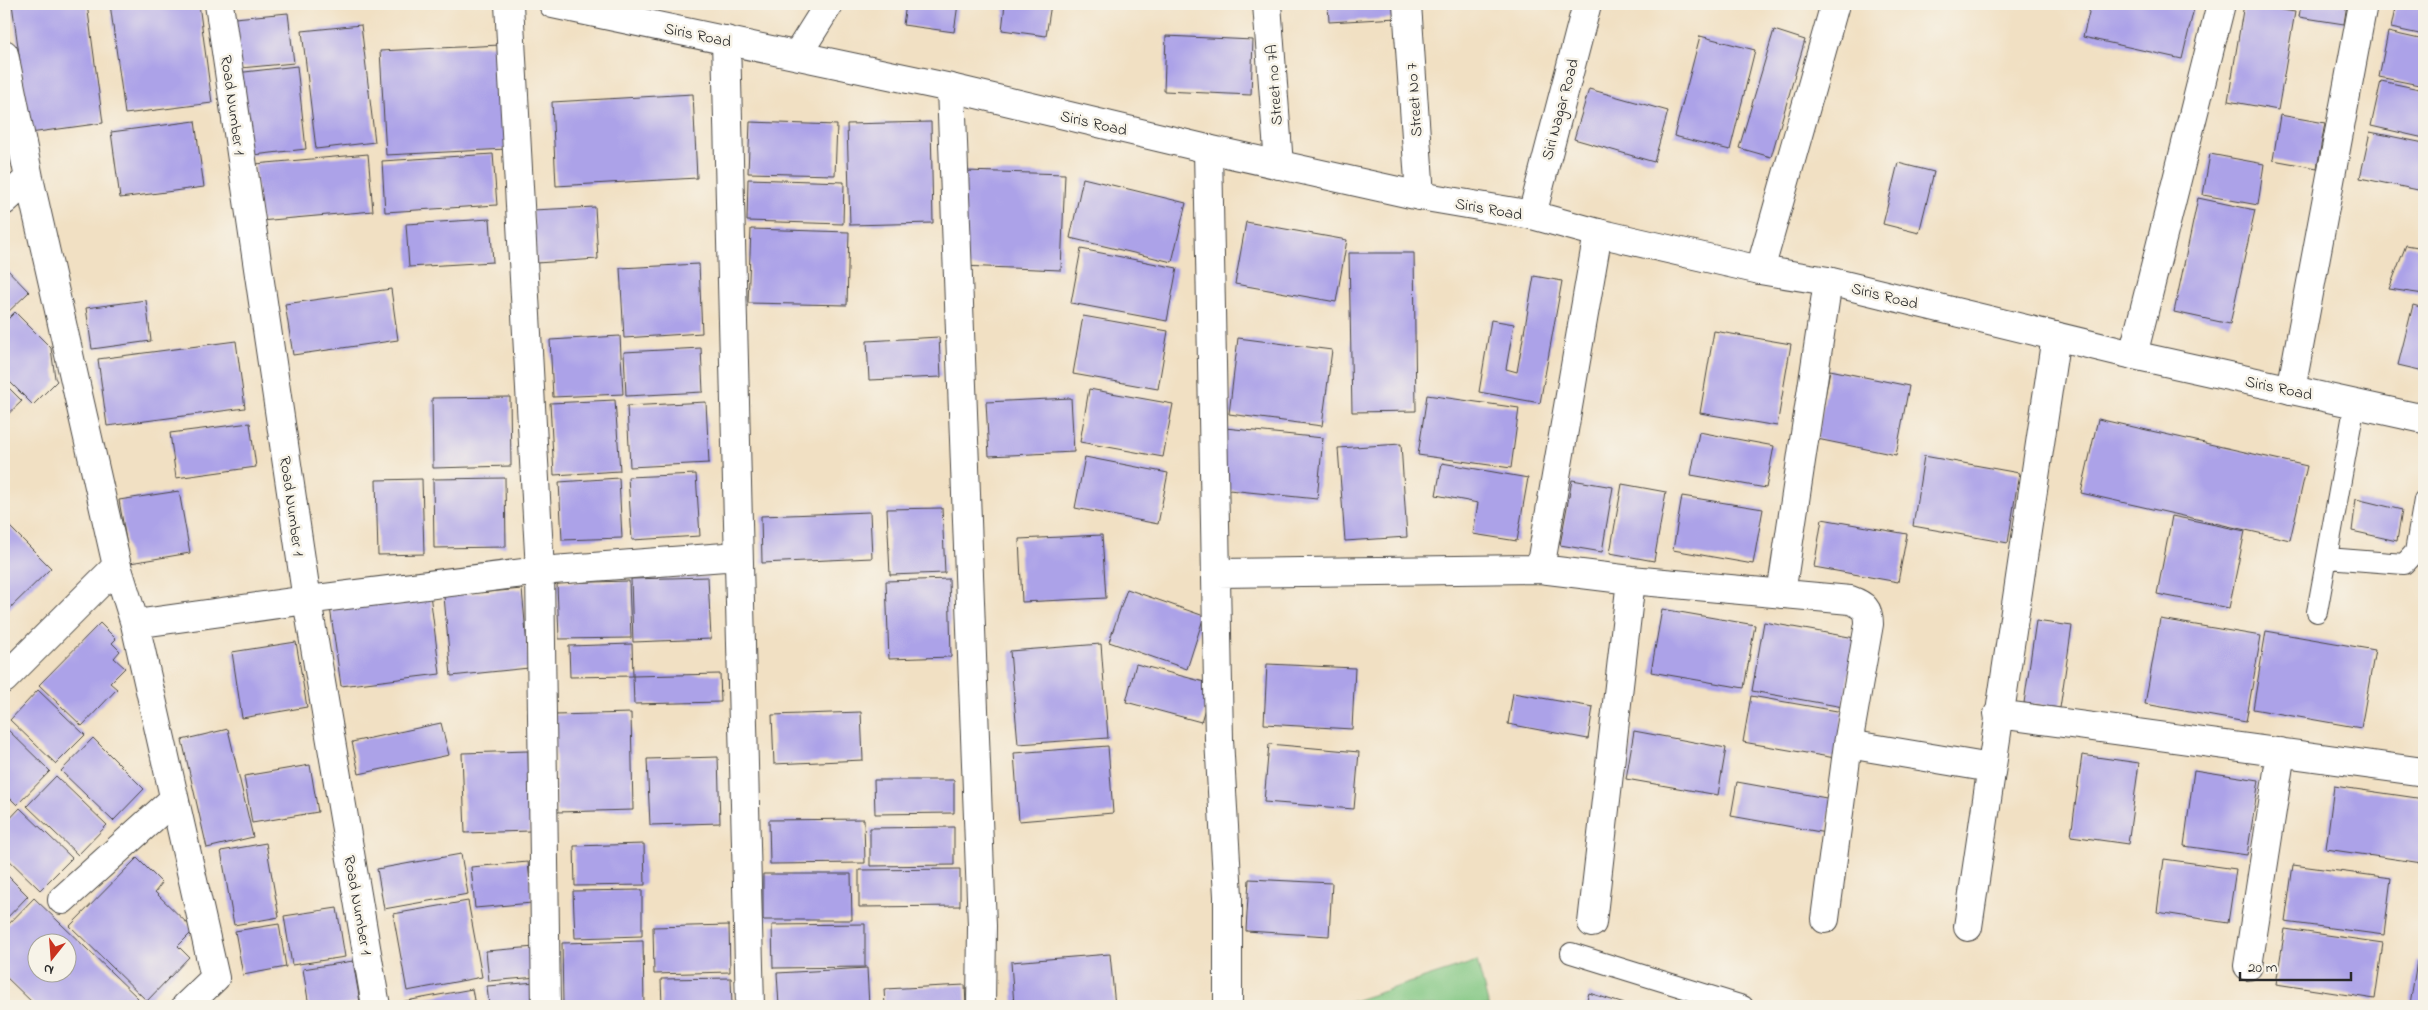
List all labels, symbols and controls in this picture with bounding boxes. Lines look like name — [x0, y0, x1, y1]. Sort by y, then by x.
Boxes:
street label: Siris Road — [662, 17, 733, 55]
street label: Street no 7A — [1260, 43, 1290, 126]
street label: Road Number 1 — [213, 54, 251, 157]
street label: Siri Nagar Road — [1536, 56, 1586, 163]
street label: Street No 7 — [1400, 62, 1430, 138]
street label: Siris Road — [1058, 105, 1129, 143]
street label: Siris Road — [1453, 192, 1524, 228]
street label: Siris Road — [1849, 277, 1920, 317]
street label: Siris Road — [2243, 370, 2314, 408]
street label: Road Number 1 — [272, 455, 310, 558]
street label: Road Number 1 — [336, 854, 378, 957]
north arrow — [28, 932, 78, 982]
scale bar — [2240, 950, 2352, 982]
text: 20 m — [2248, 957, 2278, 979]
text: N — [41, 958, 56, 980]

